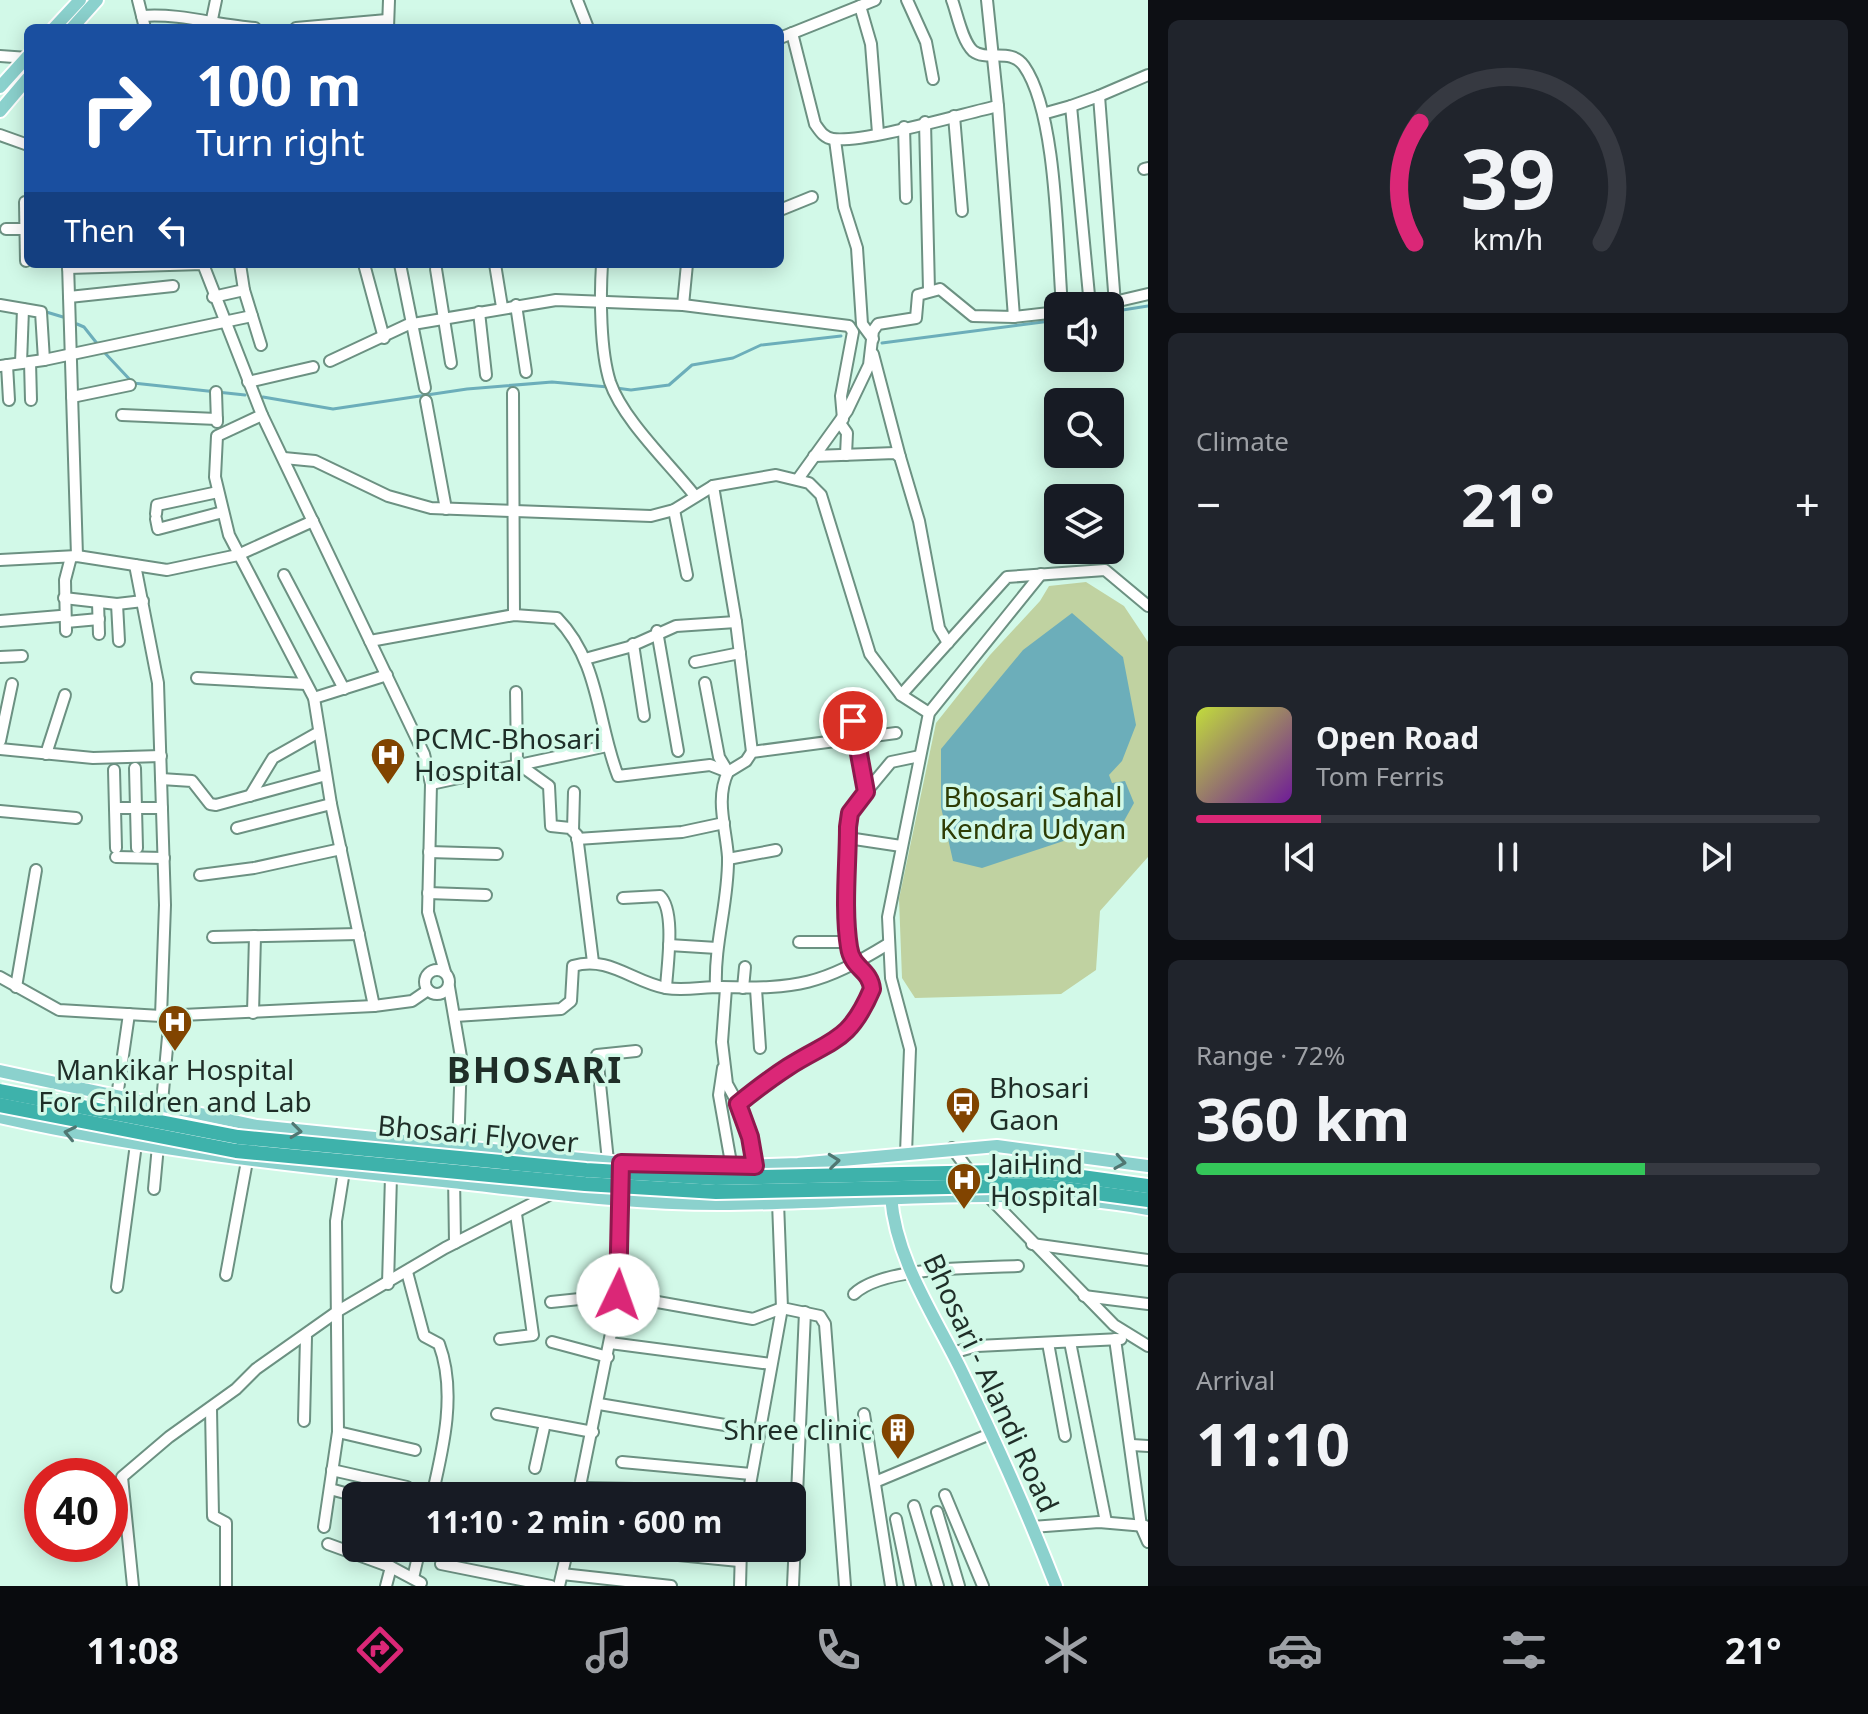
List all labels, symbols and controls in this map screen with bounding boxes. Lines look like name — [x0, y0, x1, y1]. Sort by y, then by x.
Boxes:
text: 100 m — [196, 46, 361, 122]
icon: right — [64, 56, 168, 160]
text: Turn right — [196, 118, 364, 167]
text: 39 — [1460, 119, 1556, 232]
icon: left — [151, 208, 195, 252]
text: Then — [64, 210, 135, 251]
text: km/h — [1473, 219, 1543, 258]
map controls — [1044, 292, 1124, 564]
button: sound — [1044, 292, 1124, 372]
button: search — [1044, 388, 1124, 468]
text: Climate — [1196, 423, 1289, 459]
text: 21° — [1461, 463, 1555, 545]
text: − — [1196, 474, 1221, 534]
text: + — [1795, 474, 1820, 534]
button: layers — [1044, 484, 1124, 564]
pin — [819, 687, 887, 755]
icon: arrive — [831, 699, 875, 743]
text: Open Road — [1316, 717, 1479, 758]
place label: PCMC-Bhosari Hospital — [414, 719, 601, 789]
hospital icon: PCMC-Bhosari Hospital — [369, 736, 407, 786]
text: Tom Ferris — [1316, 758, 1444, 794]
park label: Bhosari Sahal Kendra Udyan — [940, 777, 1126, 847]
icon: previous — [1278, 835, 1322, 879]
icon: pause — [1486, 835, 1530, 879]
icon: next — [1694, 835, 1738, 879]
hospital icon: Mankikar Hospital For Children and Lab — [156, 1003, 194, 1053]
text: Range · 72% — [1196, 1037, 1345, 1073]
district label: BHOSARI — [447, 1045, 623, 1094]
place label: Mankikar Hospital For Children and Lab — [38, 1050, 312, 1120]
place label: Bhosari Gaon — [989, 1068, 1089, 1138]
text: 360 km — [1196, 1077, 1410, 1159]
bus stop icon: Bhosari Gaon — [944, 1085, 982, 1135]
street label: Bhosari Flyover — [376, 1105, 581, 1161]
one-way arrow — [290, 1122, 303, 1139]
one-way arrow — [64, 1125, 78, 1142]
place label: JaiHind Hospital — [987, 1144, 1099, 1214]
one-way arrow — [828, 1152, 841, 1169]
one-way arrow — [1113, 1153, 1127, 1170]
hospital icon: JaiHind Hospital — [945, 1161, 983, 1211]
street label: Bhosari - Alandi Road — [915, 1247, 1069, 1518]
position arrow — [576, 1253, 660, 1337]
text: Arrival — [1196, 1362, 1275, 1398]
text: 11:10 — [1196, 1402, 1350, 1484]
place label: Shree clinic — [724, 1410, 872, 1448]
building icon: Shree clinic — [879, 1411, 917, 1461]
speed limit sign: 40 — [24, 1458, 128, 1562]
text: 11:10 · 2 min · 600 m — [426, 1501, 722, 1542]
icon: directions — [352, 1622, 408, 1678]
icon: music — [581, 1622, 637, 1678]
icon: phone — [810, 1622, 866, 1678]
icon: climate — [1038, 1622, 1094, 1678]
icon: car — [1267, 1622, 1323, 1678]
icon: filters — [1496, 1622, 1552, 1678]
text: 11:08 — [86, 1626, 179, 1675]
text: 21° — [1725, 1626, 1782, 1675]

